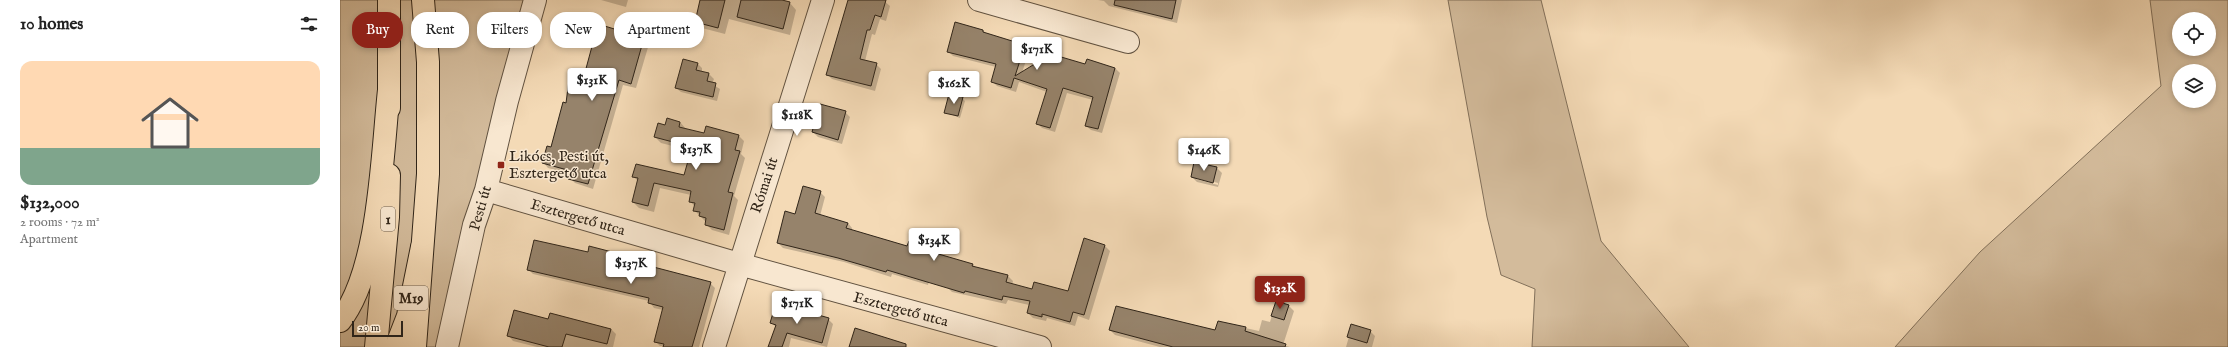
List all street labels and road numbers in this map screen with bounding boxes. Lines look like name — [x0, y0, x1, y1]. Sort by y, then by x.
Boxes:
street label: Római út — [747, 155, 782, 216]
street label: Pesti út — [465, 183, 496, 233]
street label: Esztergető utca — [528, 195, 628, 240]
road number: 1 — [381, 207, 395, 231]
road number: M19 — [394, 286, 428, 310]
street label: Esztergető utca — [851, 288, 951, 331]

